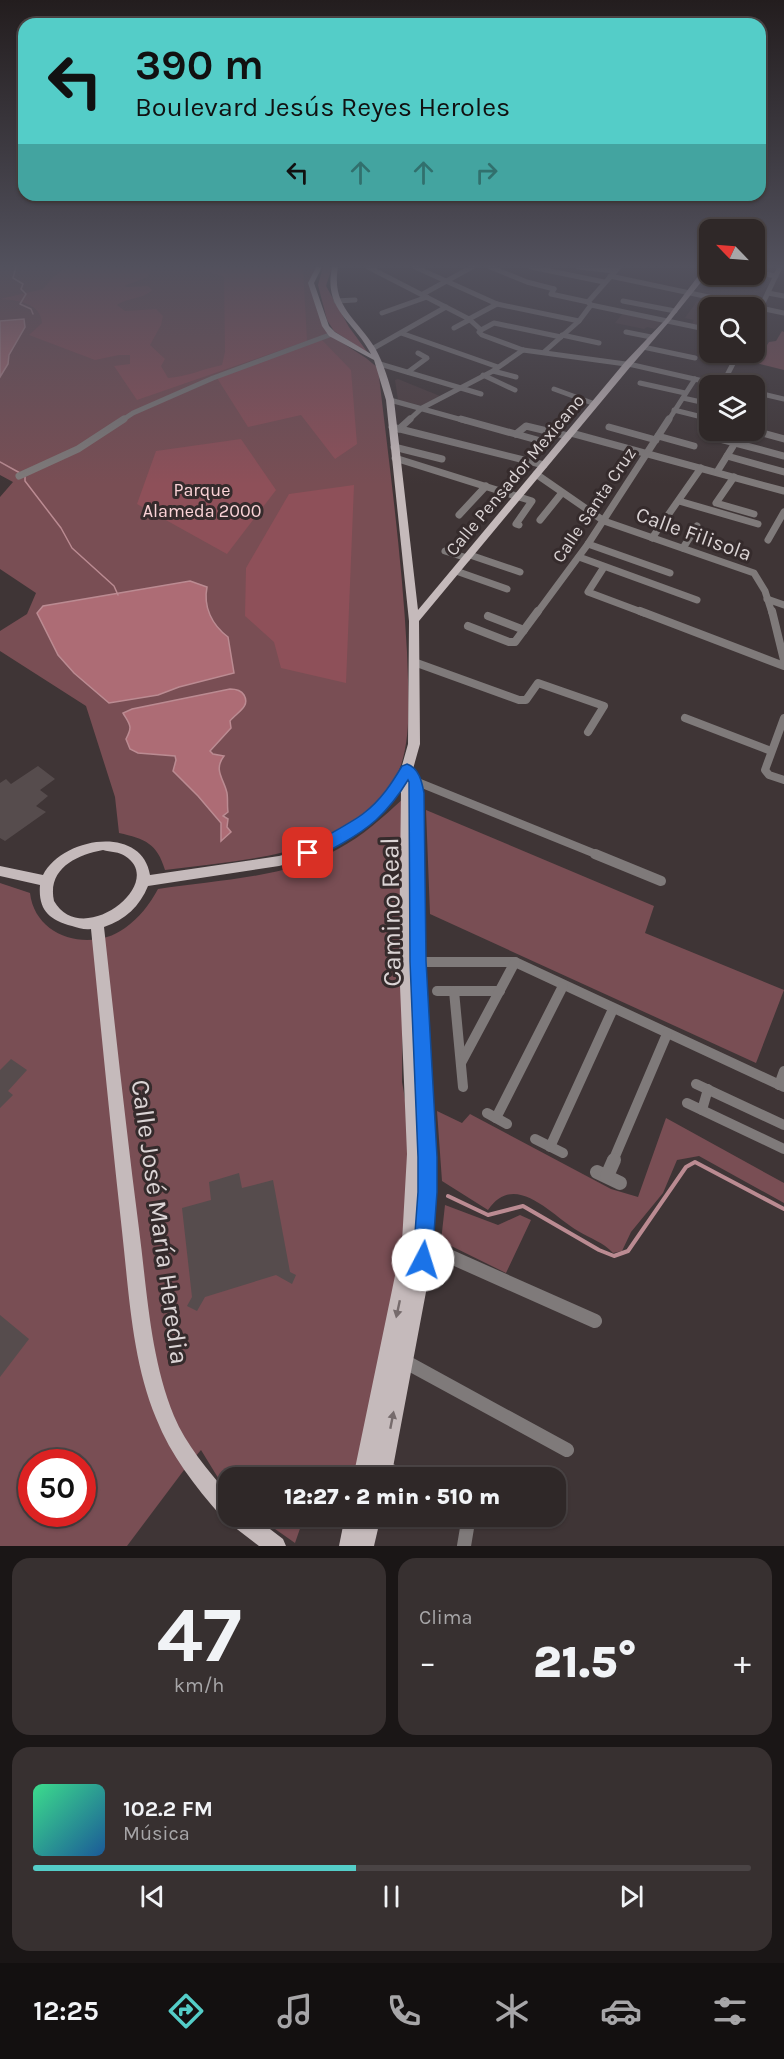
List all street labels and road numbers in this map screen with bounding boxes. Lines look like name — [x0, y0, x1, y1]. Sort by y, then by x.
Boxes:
street label: Calle Pensador Mexicano — [441, 390, 589, 560]
street label: Calle Santa Cruz — [547, 443, 641, 567]
street label: Calle Filisola — [633, 502, 755, 566]
street label: Camino Real — [374, 837, 408, 987]
street label: Calle José María Heredia — [125, 1078, 195, 1366]

